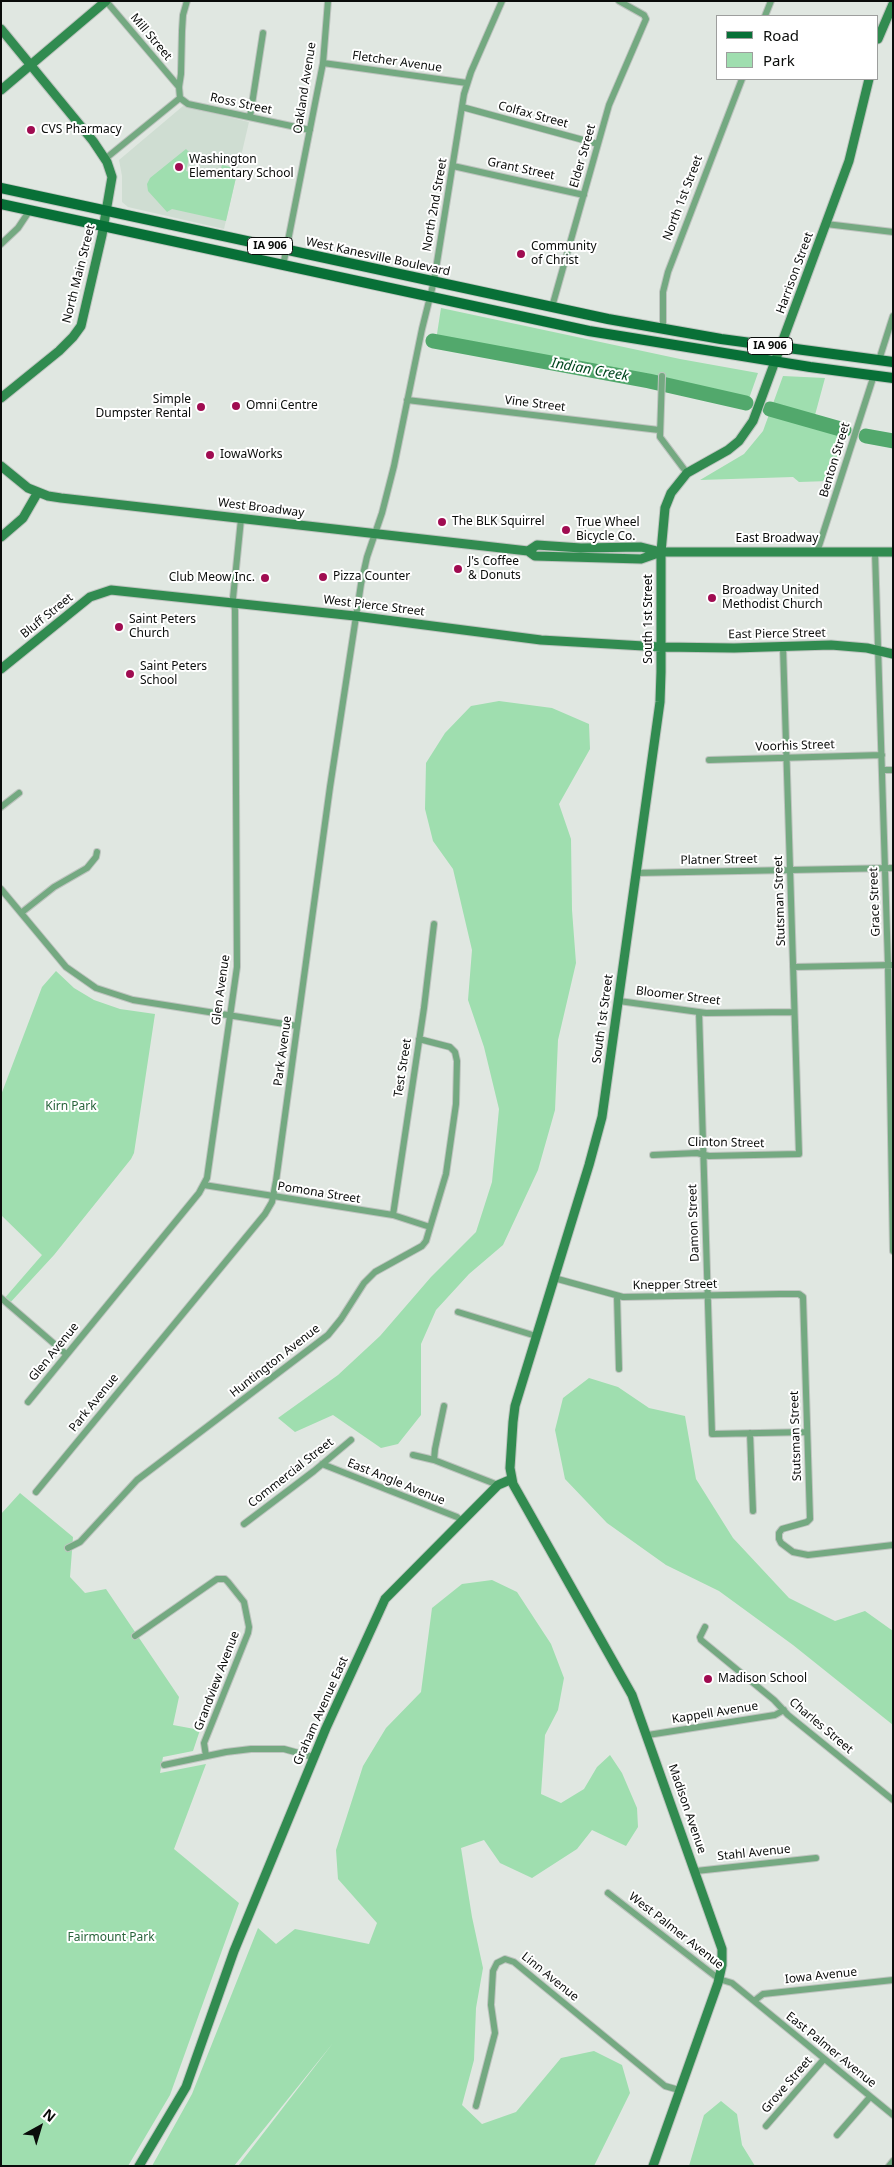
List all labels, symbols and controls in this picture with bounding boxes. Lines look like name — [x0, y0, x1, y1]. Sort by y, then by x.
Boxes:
street label: Mill Street — [127, 11, 175, 63]
legend — [716, 15, 879, 80]
text: Road — [763, 25, 799, 45]
street label: Oakland Avenue — [291, 41, 319, 135]
street label: Fletcher Avenue — [351, 49, 443, 75]
text: Park — [763, 50, 795, 70]
street label: Ross Street — [209, 90, 273, 118]
street label: Colfax Street — [496, 99, 570, 131]
place label: CVS Pharmacy — [41, 123, 122, 137]
street label: Elder Street — [567, 123, 599, 189]
marker: CVS Pharmacy — [25, 124, 37, 136]
place label: Washington Elementary School — [189, 153, 294, 181]
street label: North 1st Street — [660, 154, 706, 242]
street label: Grant Street — [486, 155, 556, 183]
street label: North 2nd Street — [420, 157, 450, 253]
marker: Washington Elementary School — [173, 161, 185, 173]
street label: North Main Street — [60, 223, 98, 325]
street label: Harrison Street — [774, 230, 816, 316]
street label: West Kanesville Boulevard — [304, 235, 452, 279]
road number: IA 906 — [248, 238, 292, 255]
place label: Community of Christ — [531, 240, 597, 268]
marker: Community of Christ — [515, 248, 527, 260]
road number: IA 906 — [748, 338, 792, 354]
water label: Indian Creek — [550, 355, 630, 385]
place label: Simple Dumpster Rental — [95, 393, 191, 421]
street label: Vine Street — [504, 393, 566, 415]
place label: Omni Centre — [246, 399, 318, 413]
marker: Omni Centre — [230, 400, 242, 412]
marker: Simple Dumpster Rental — [195, 401, 207, 413]
street label: Benton Street — [817, 421, 853, 499]
place label: IowaWorks — [220, 448, 283, 462]
marker: IowaWorks — [204, 449, 216, 461]
street label: West Broadway — [217, 496, 305, 520]
place label: The BLK Squirrel — [452, 515, 545, 529]
marker: The BLK Squirrel — [436, 516, 448, 528]
place label: True Wheel Bicycle Co. — [576, 516, 640, 544]
marker: True Wheel Bicycle Co. — [560, 524, 572, 536]
street label: East Broadway — [736, 532, 818, 546]
place label: J's Coffee & Donuts — [468, 555, 521, 583]
marker: J's Coffee & Donuts — [452, 563, 464, 575]
place label: Pizza Counter — [333, 570, 410, 584]
place label: Club Meow Inc. — [169, 571, 255, 585]
marker: Pizza Counter — [317, 571, 329, 583]
marker: Club Meow Inc. — [259, 572, 271, 584]
street label: South 1st Street — [642, 574, 656, 664]
place label: Broadway United Methodist Church — [722, 584, 823, 612]
street label: Bluff Street — [18, 591, 76, 641]
marker: Broadway United Methodist Church — [706, 592, 718, 604]
street label: West Pierce Street — [323, 593, 425, 619]
place label: Saint Peters Church — [129, 613, 196, 641]
marker: Saint Peters Church — [113, 621, 125, 633]
street label: East Pierce Street — [728, 626, 826, 642]
place label: Saint Peters School — [140, 660, 207, 688]
marker: Saint Peters School — [124, 668, 136, 680]
street label: Voorhis Street — [755, 737, 835, 755]
street label: Platner Street — [680, 852, 758, 868]
street label: Stutsman Street — [771, 856, 789, 946]
street label: Grace Street — [867, 867, 883, 937]
street label: Glen Avenue — [209, 954, 233, 1026]
street label: South 1st Street — [590, 974, 616, 1064]
street label: Bloomer Street — [635, 984, 721, 1008]
street label: Park Avenue — [271, 1015, 295, 1087]
street label: Test Street — [391, 1038, 415, 1098]
park label: Kirn Park — [45, 1100, 97, 1114]
street label: Clinton Street — [687, 1135, 765, 1151]
street label: Pomona Street — [277, 1179, 361, 1207]
street label: Damon Street — [685, 1184, 703, 1262]
street label: Knepper Street — [633, 1277, 717, 1293]
street label: Glen Avenue — [26, 1320, 82, 1384]
street label: Huntington Avenue — [227, 1321, 323, 1401]
street label: Park Avenue — [66, 1371, 122, 1435]
street label: Stutsman Street — [787, 1391, 805, 1481]
street label: Commercial Street — [246, 1435, 336, 1511]
street label: East Angle Avenue — [345, 1456, 447, 1508]
street label: Grandview Avenue — [191, 1629, 243, 1733]
street label: Graham Avenue East — [291, 1654, 351, 1768]
place label: Madison School — [718, 1672, 807, 1686]
marker: Madison School — [702, 1673, 714, 1685]
street label: Charles Street — [786, 1695, 856, 1757]
street label: Kappell Avenue — [671, 1699, 759, 1727]
street label: Madison Avenue — [665, 1762, 709, 1856]
street label: Stahl Avenue — [717, 1842, 791, 1864]
street label: West Palmer Avenue — [626, 1890, 726, 1972]
park label: Fairmount Park — [67, 1931, 155, 1945]
street label: Linn Avenue — [518, 1950, 582, 2004]
street label: Iowa Avenue — [784, 1965, 858, 1987]
street label: East Palmer Avenue — [783, 2009, 879, 2091]
street label: Grove Street — [759, 2054, 815, 2116]
north arrow — [15, 2102, 65, 2152]
text: N — [39, 2104, 60, 2126]

